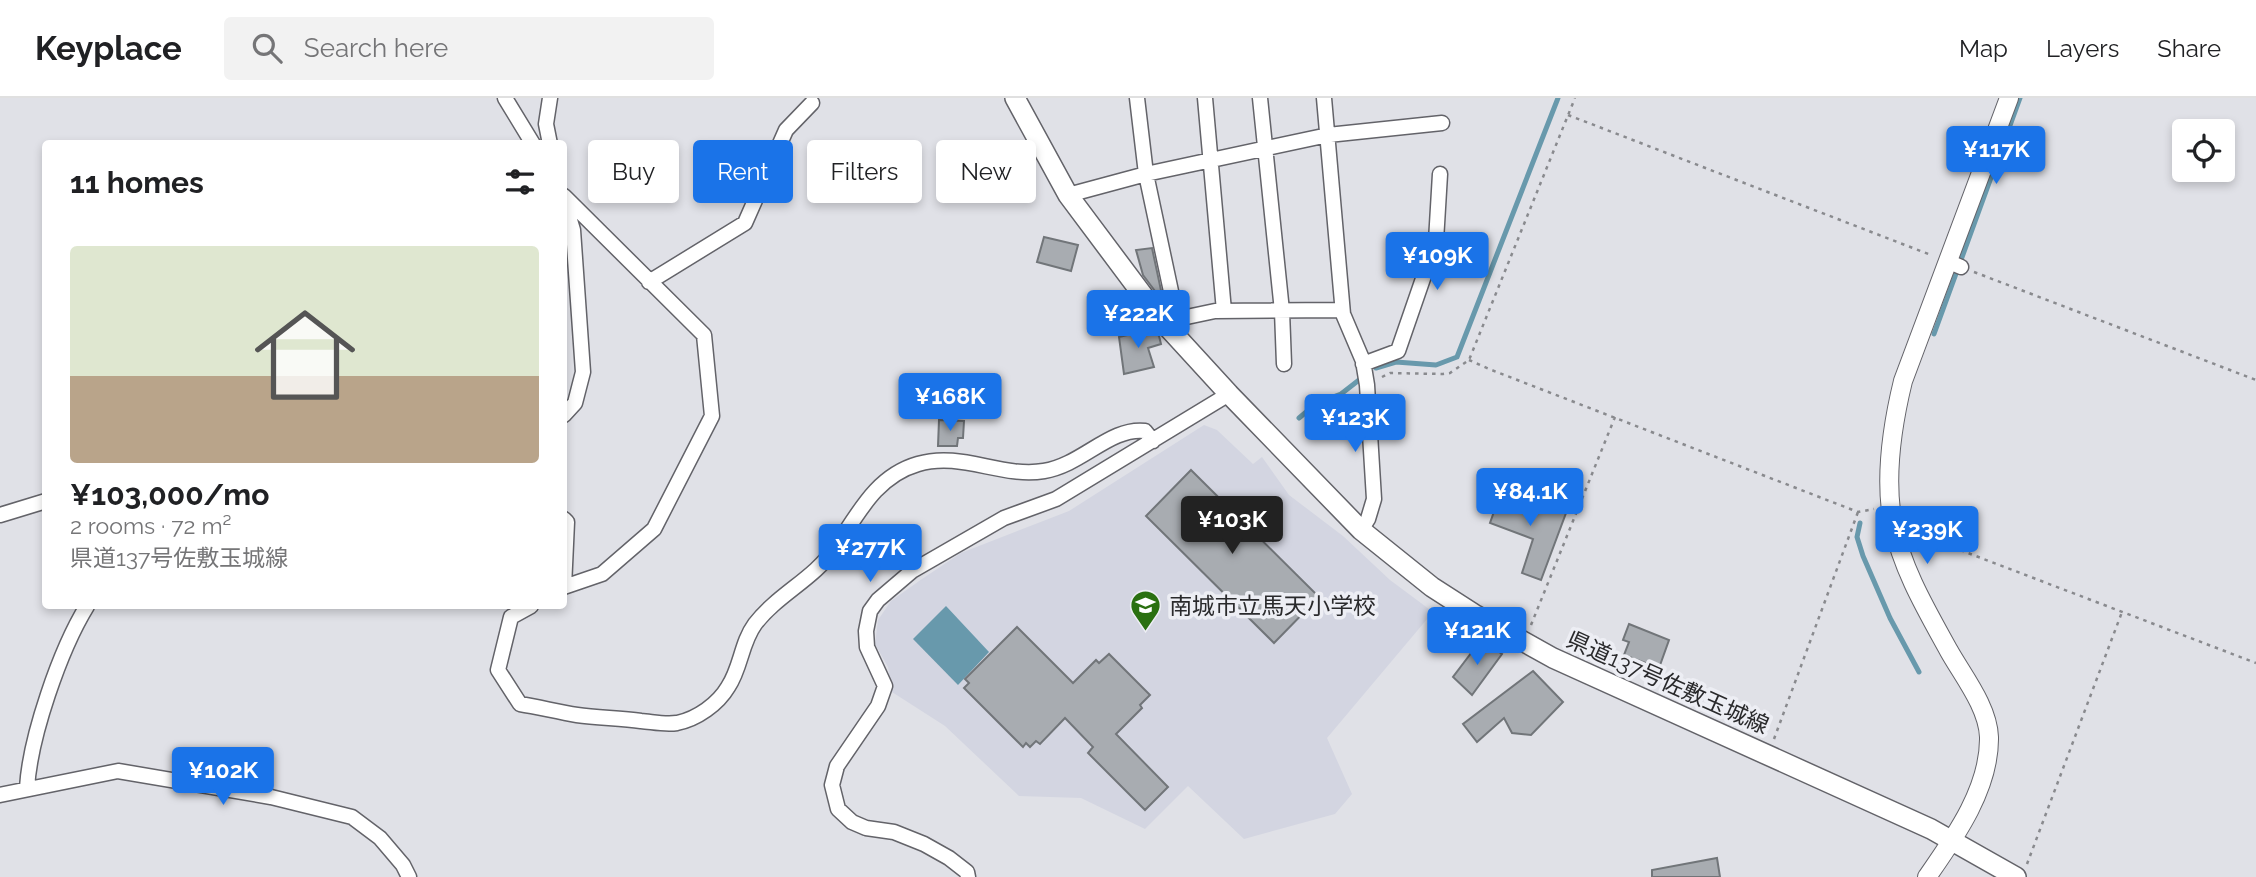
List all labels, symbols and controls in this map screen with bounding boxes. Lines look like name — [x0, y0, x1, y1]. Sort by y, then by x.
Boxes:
search box — [224, 17, 714, 80]
text: Keyplace — [35, 29, 182, 68]
icon: search — [248, 29, 286, 67]
text: Search here — [304, 33, 448, 63]
text: Map — [1959, 34, 2008, 63]
text: Layers — [2046, 34, 2119, 63]
text: Share — [2157, 34, 2221, 63]
map controls — [2172, 119, 2235, 182]
button: locate — [2172, 119, 2235, 182]
pin: ¥117K — [1947, 126, 2045, 186]
text: ¥117K — [1962, 135, 2030, 162]
chip: Buy — [588, 140, 679, 203]
chip: Rent — [693, 140, 793, 203]
chip: Filters — [807, 140, 922, 203]
chip: New — [936, 140, 1036, 203]
icon: filters — [501, 163, 539, 201]
text: 11 homes — [70, 165, 204, 200]
pin: ¥109K — [1388, 232, 1486, 292]
text: ¥109K — [1402, 241, 1472, 268]
pin: ¥222K — [1089, 290, 1187, 350]
icon: home — [242, 292, 368, 418]
text: ¥222K — [1103, 299, 1173, 326]
pin: ¥168K — [901, 374, 999, 433]
text: ¥168K — [915, 382, 985, 409]
pin: ¥123K — [1306, 394, 1404, 454]
text: ¥123K — [1321, 403, 1389, 430]
pin: ¥84.1K — [1473, 468, 1587, 528]
text: ¥103,000/mo — [70, 477, 269, 512]
text: ¥84.1K — [1492, 477, 1568, 504]
pin: ¥103K — [1183, 496, 1281, 556]
text: ¥103K — [1197, 505, 1267, 532]
pin: ¥239K — [1878, 506, 1976, 566]
text: 2 rooms · 72 m² — [70, 512, 231, 539]
text: ¥239K — [1891, 515, 1963, 542]
pin: ¥277K — [821, 524, 919, 584]
text: ¥277K — [835, 533, 905, 560]
text: 県道137号佐敷玉城線 — [70, 544, 288, 571]
school or university icon: 南城市立馬天小学校 — [1129, 588, 1163, 632]
place label: 南城市立馬天小学校 — [1169, 592, 1376, 619]
pin: ¥121K — [1428, 608, 1526, 667]
text: ¥121K — [1443, 616, 1511, 643]
street label: 県道137号佐敷玉城線 — [1563, 625, 1773, 739]
pin: ¥102K — [174, 748, 272, 807]
text: ¥102K — [188, 756, 258, 783]

